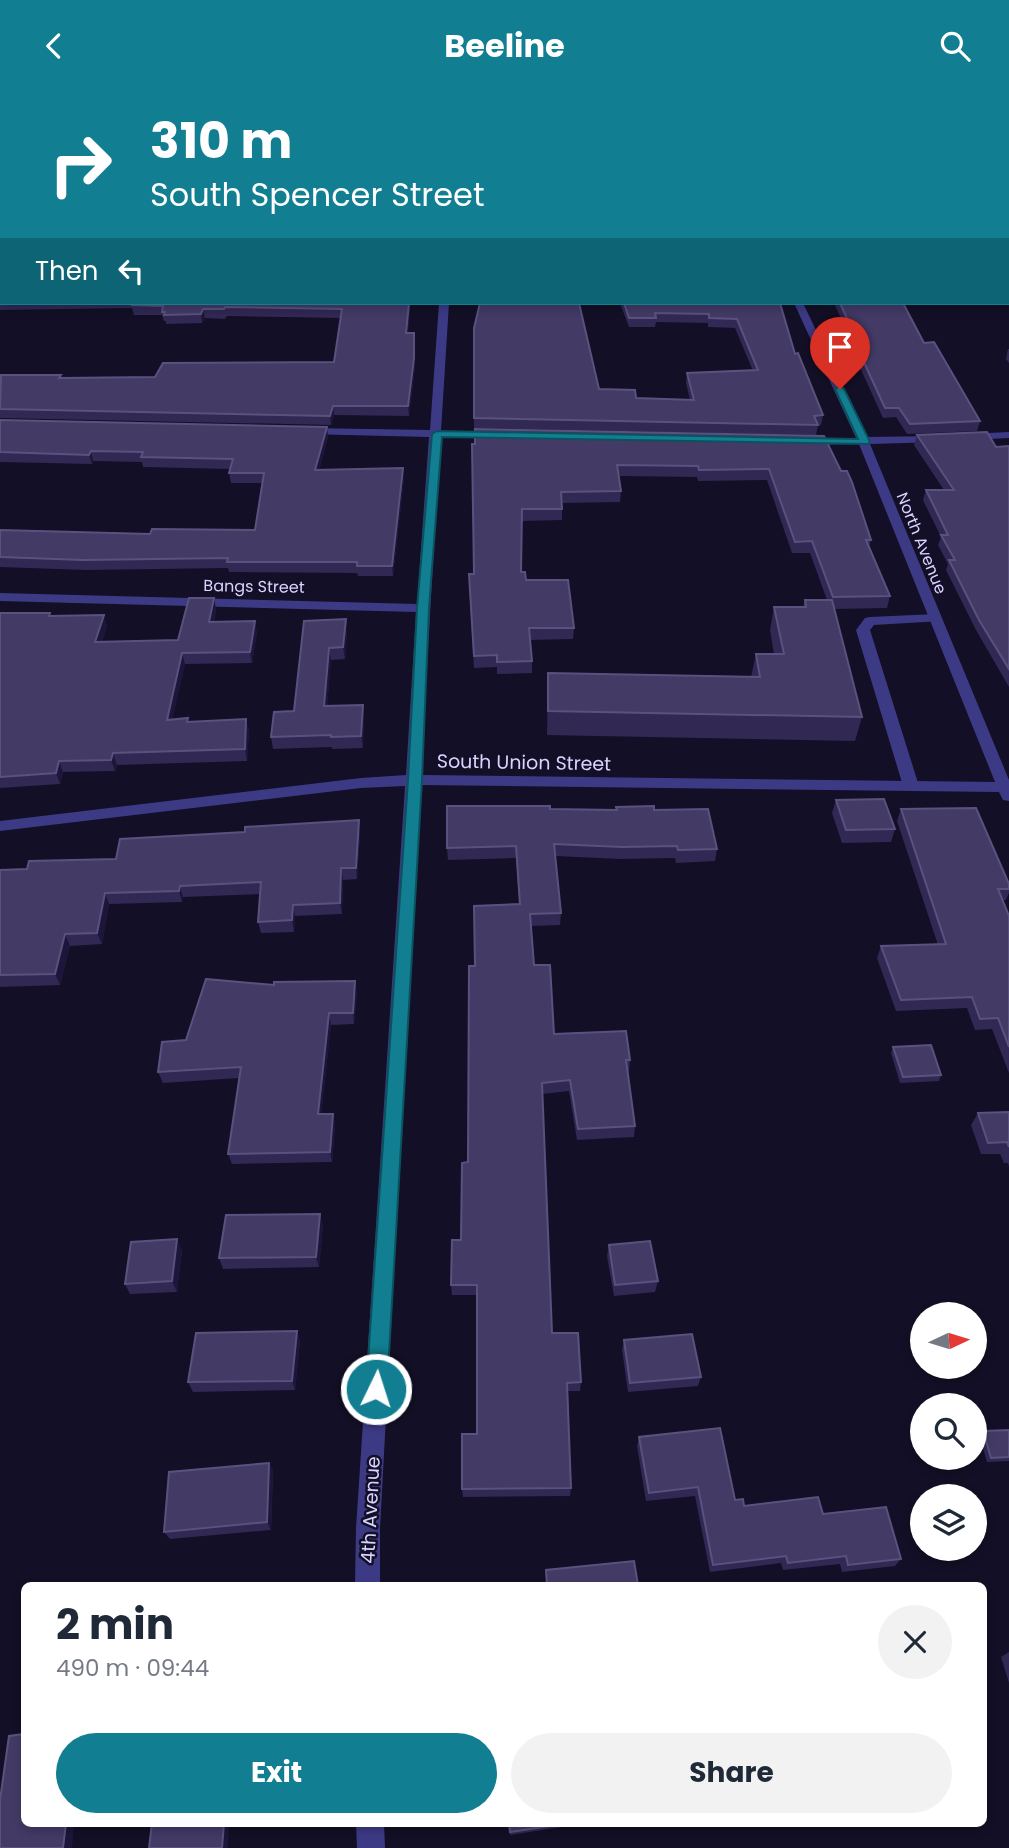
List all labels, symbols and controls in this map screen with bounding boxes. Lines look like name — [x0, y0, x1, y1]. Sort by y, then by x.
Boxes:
text: Beeline — [444, 23, 565, 68]
icon: back — [35, 27, 73, 65]
icon: search — [936, 27, 974, 65]
text: 310 m — [150, 107, 292, 175]
icon: right — [35, 119, 126, 210]
text: South Spencer Street — [150, 172, 485, 217]
icon: left — [112, 252, 150, 290]
text: Then — [35, 253, 98, 289]
pin — [810, 317, 870, 389]
icon: arrive — [821, 328, 859, 366]
street label: North Avenue — [891, 489, 952, 598]
street label: Bangs Street — [203, 574, 305, 599]
street label: South Union Street — [437, 747, 611, 778]
north arrow — [910, 1302, 987, 1379]
map controls — [910, 1302, 987, 1561]
position arrow — [339, 1352, 413, 1426]
button: search — [910, 1393, 987, 1470]
street label: 4th Avenue — [354, 1456, 387, 1564]
button: layers — [910, 1484, 987, 1561]
text: 2 min — [56, 1595, 174, 1654]
button: close — [878, 1605, 952, 1679]
text: 490 m · 09:44 — [56, 1652, 209, 1684]
button: Exit — [56, 1733, 497, 1813]
button: Share — [511, 1733, 952, 1813]

